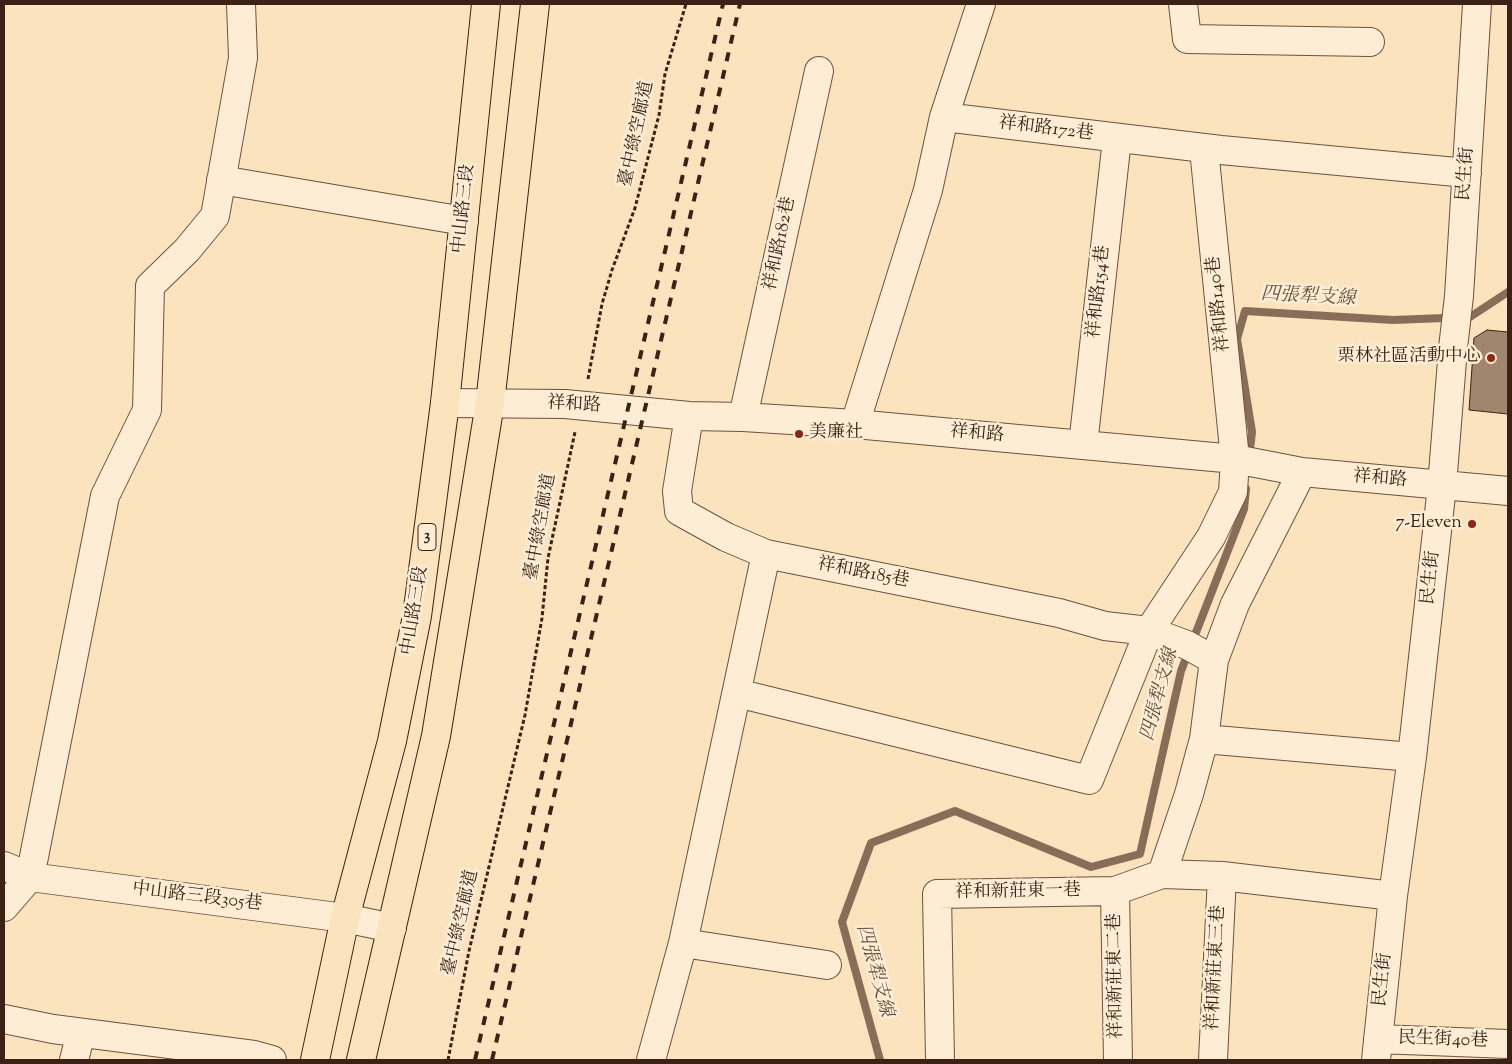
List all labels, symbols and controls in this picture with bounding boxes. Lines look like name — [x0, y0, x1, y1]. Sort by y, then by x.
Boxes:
street label: 臺中綠空廊道 — [616, 79, 660, 189]
street label: 祥和路172巷 — [997, 113, 1095, 147]
street label: 民生街 — [1454, 146, 1480, 202]
street label: 中山路三段 — [450, 163, 480, 255]
street label: 祥和路182巷 — [761, 195, 801, 293]
street label: 祥和路154巷 — [1084, 244, 1116, 340]
street label: 祥和路140巷 — [1204, 255, 1236, 353]
water label: 四張犁支線 — [1260, 284, 1356, 312]
place label: 栗林社區活動中心 — [1337, 347, 1481, 369]
marker: 栗林社區活動中心 — [1485, 352, 1497, 364]
street label: 祥和路 — [546, 394, 602, 418]
street label: 祥和路 — [949, 422, 1005, 448]
place label: 美廉社 — [809, 423, 863, 445]
marker: 美廉社 — [793, 428, 805, 440]
street label: 祥和路 — [1352, 467, 1408, 493]
street label: 臺中綠空廊道 — [522, 472, 562, 582]
place label: 7-Eleven — [1395, 513, 1462, 535]
marker: 7-Eleven — [1466, 518, 1478, 530]
road number: 3 — [418, 524, 436, 550]
street label: 民生街 — [1418, 550, 1446, 606]
street label: 祥和路185巷 — [815, 554, 911, 594]
street label: 中山路三段 — [398, 565, 434, 657]
water label: 四張犁支線 — [1138, 646, 1184, 744]
street label: 臺中綠空廊道 — [439, 868, 485, 978]
street label: 中山路三段305巷 — [131, 879, 263, 917]
street label: 祥和新莊東一巷 — [955, 881, 1081, 905]
street label: 祥和新莊東三巷 — [1203, 905, 1231, 1031]
street label: 祥和新莊東二巷 — [1105, 913, 1129, 1039]
water label: 四張犁支線 — [850, 922, 896, 1020]
street label: 民生街 — [1370, 952, 1398, 1008]
street label: 民生街40巷 — [1397, 1029, 1489, 1053]

